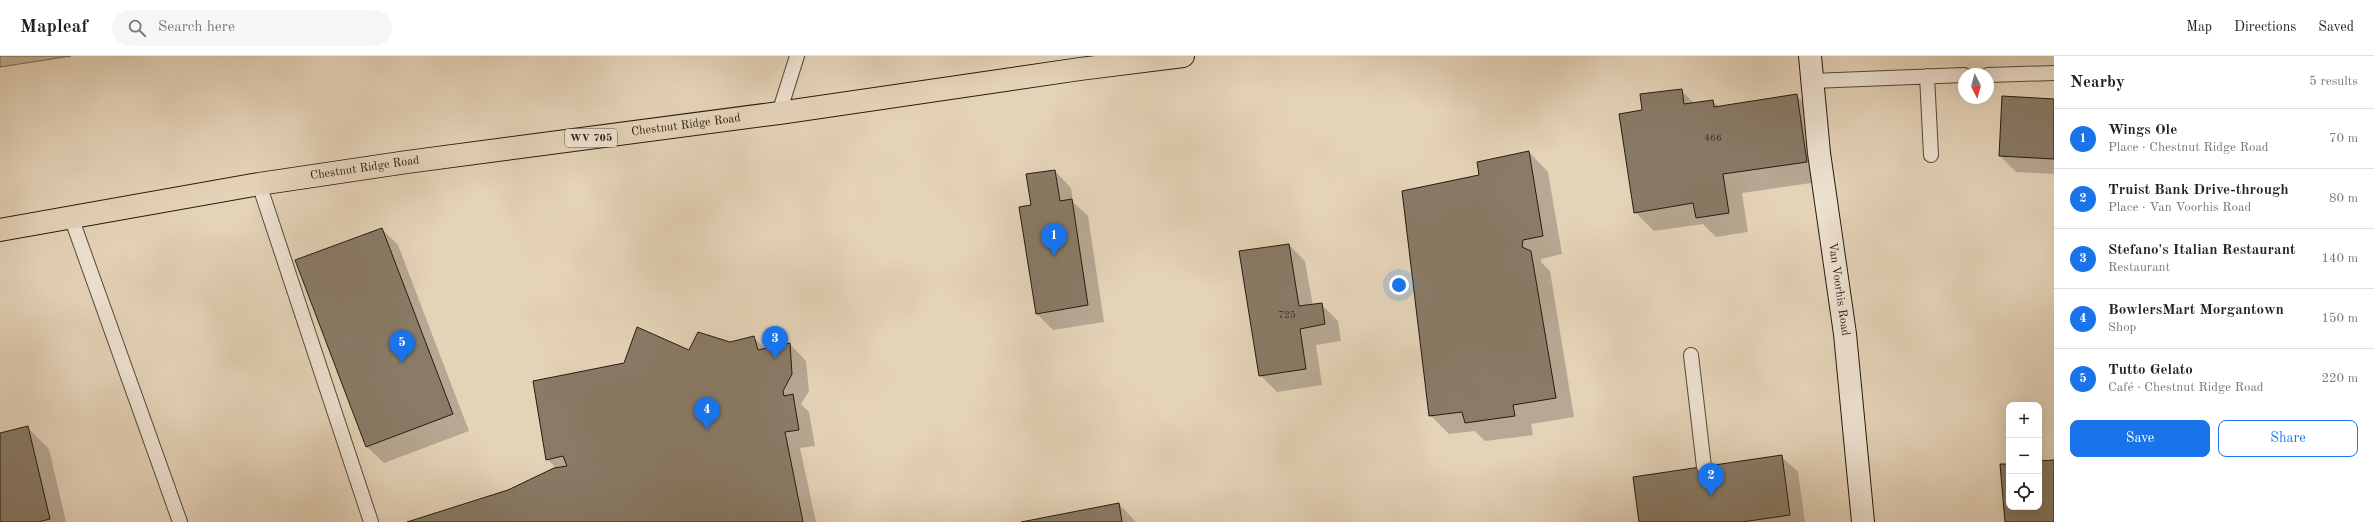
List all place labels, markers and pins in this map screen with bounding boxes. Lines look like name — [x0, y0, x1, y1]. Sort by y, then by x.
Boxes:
pin: 1 — [1041, 223, 1067, 256]
pin: 3 — [762, 326, 788, 359]
pin: 5 — [389, 330, 415, 363]
pin: 4 — [694, 397, 720, 430]
pin: 2 — [1698, 463, 1724, 496]

